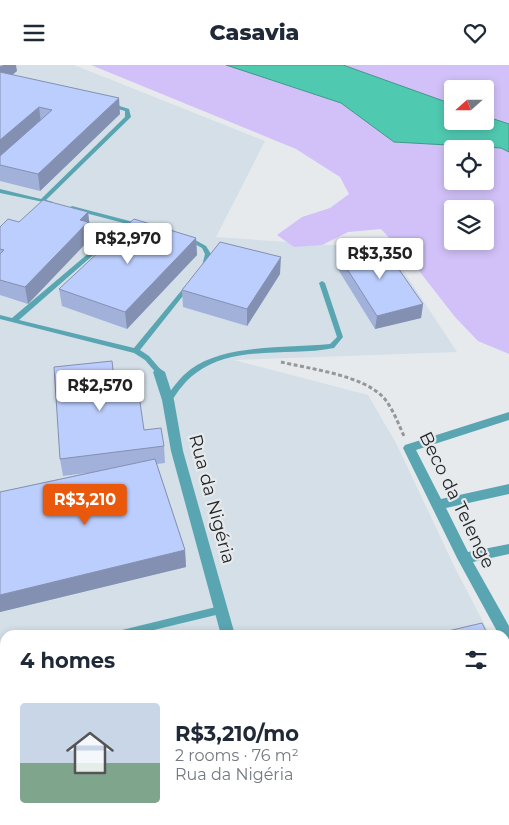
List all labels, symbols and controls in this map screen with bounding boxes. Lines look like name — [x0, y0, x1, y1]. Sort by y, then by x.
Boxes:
icon: menu — [20, 19, 48, 47]
text: Casavia — [210, 19, 299, 46]
icon: heart — [461, 19, 489, 47]
north arrow — [444, 80, 494, 130]
map controls — [444, 80, 494, 250]
button: locate — [444, 140, 494, 190]
button: layers — [444, 200, 494, 250]
pin: R$2,970 — [82, 223, 174, 265]
text: R$2,970 — [95, 229, 161, 248]
pin: R$3,350 — [334, 237, 426, 280]
text: R$3,350 — [347, 244, 413, 263]
pin: R$2,570 — [54, 369, 146, 412]
text: R$2,570 — [67, 376, 133, 395]
street label: Beco da Telenge — [414, 428, 500, 572]
street label: Rua da Nigéria — [184, 432, 240, 566]
pin: R$3,210 — [39, 483, 131, 526]
text: R$3,210 — [54, 490, 116, 509]
icon: filters — [462, 646, 490, 674]
text: 4 homes — [20, 648, 115, 673]
text: R$3,210/mo — [175, 721, 299, 746]
icon: home — [60, 723, 120, 783]
text: 2 rooms · 76 m² — [175, 746, 299, 765]
text: Rua da Nigéria — [175, 765, 293, 784]

